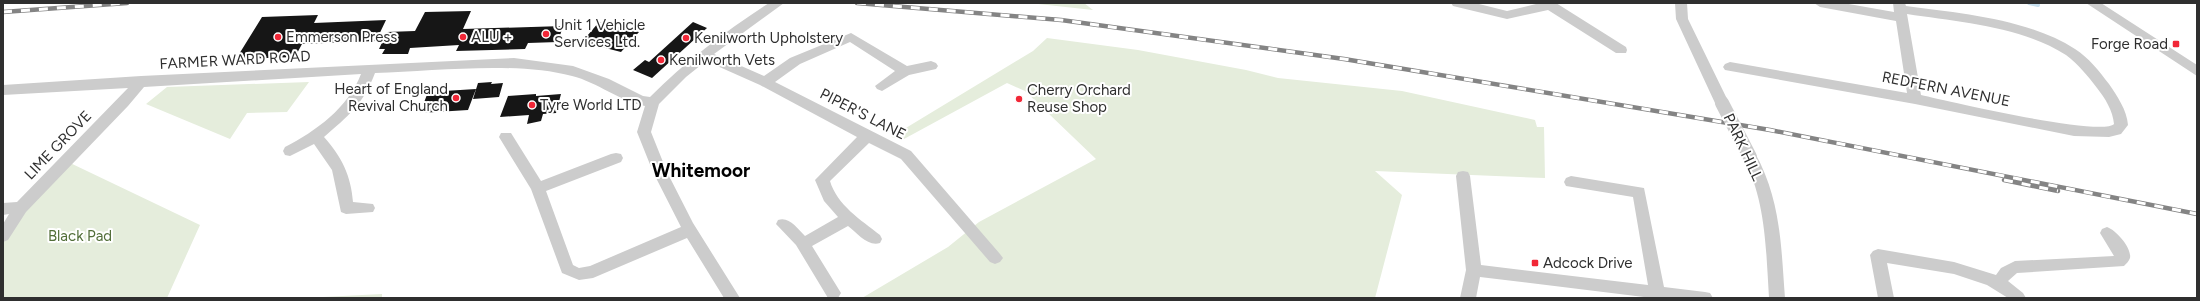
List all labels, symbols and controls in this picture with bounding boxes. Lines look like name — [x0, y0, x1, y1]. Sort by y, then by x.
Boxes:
place label: Unit 1 Vehicle Services Ltd. — [554, 16, 645, 51]
place label: Emmerson Press — [286, 28, 397, 46]
place label: ALU + — [471, 28, 513, 46]
marker: Unit 1 Vehicle Services Ltd. — [541, 29, 551, 39]
place label: Kenilworth Upholstery — [694, 29, 843, 47]
marker: Emmerson Press — [273, 32, 283, 42]
marker: ALU + — [458, 32, 468, 42]
marker: Kenilworth Upholstery — [681, 33, 691, 43]
place label: Forge Road — [2091, 35, 2168, 53]
marker: Forge Road — [2171, 39, 2181, 49]
street label: FARMER WARD ROAD — [159, 47, 311, 73]
place label: Kenilworth Vets — [669, 51, 775, 69]
marker: Kenilworth Vets — [656, 55, 666, 65]
street label: REDFERN AVENUE — [1880, 68, 2012, 110]
place label: Heart of England Revival Church — [334, 80, 448, 115]
place label: Cherry Orchard Reuse Shop — [1027, 81, 1131, 116]
street label: PIPER'S LANE — [817, 85, 909, 143]
marker: Heart of England Revival Church — [451, 93, 461, 103]
marker: Cherry Orchard Reuse Shop — [1014, 94, 1024, 104]
place label: Tyre World LTD — [540, 96, 642, 114]
marker: Tyre World LTD — [527, 100, 537, 110]
street label: LIME GROVE — [21, 107, 95, 183]
street label: PARK HILL — [1720, 111, 1766, 184]
district label: Whitemoor — [652, 159, 750, 182]
park label: Black Pad — [48, 227, 112, 245]
place label: Adcock Drive — [1543, 254, 1632, 272]
marker: Adcock Drive — [1530, 258, 1540, 268]

